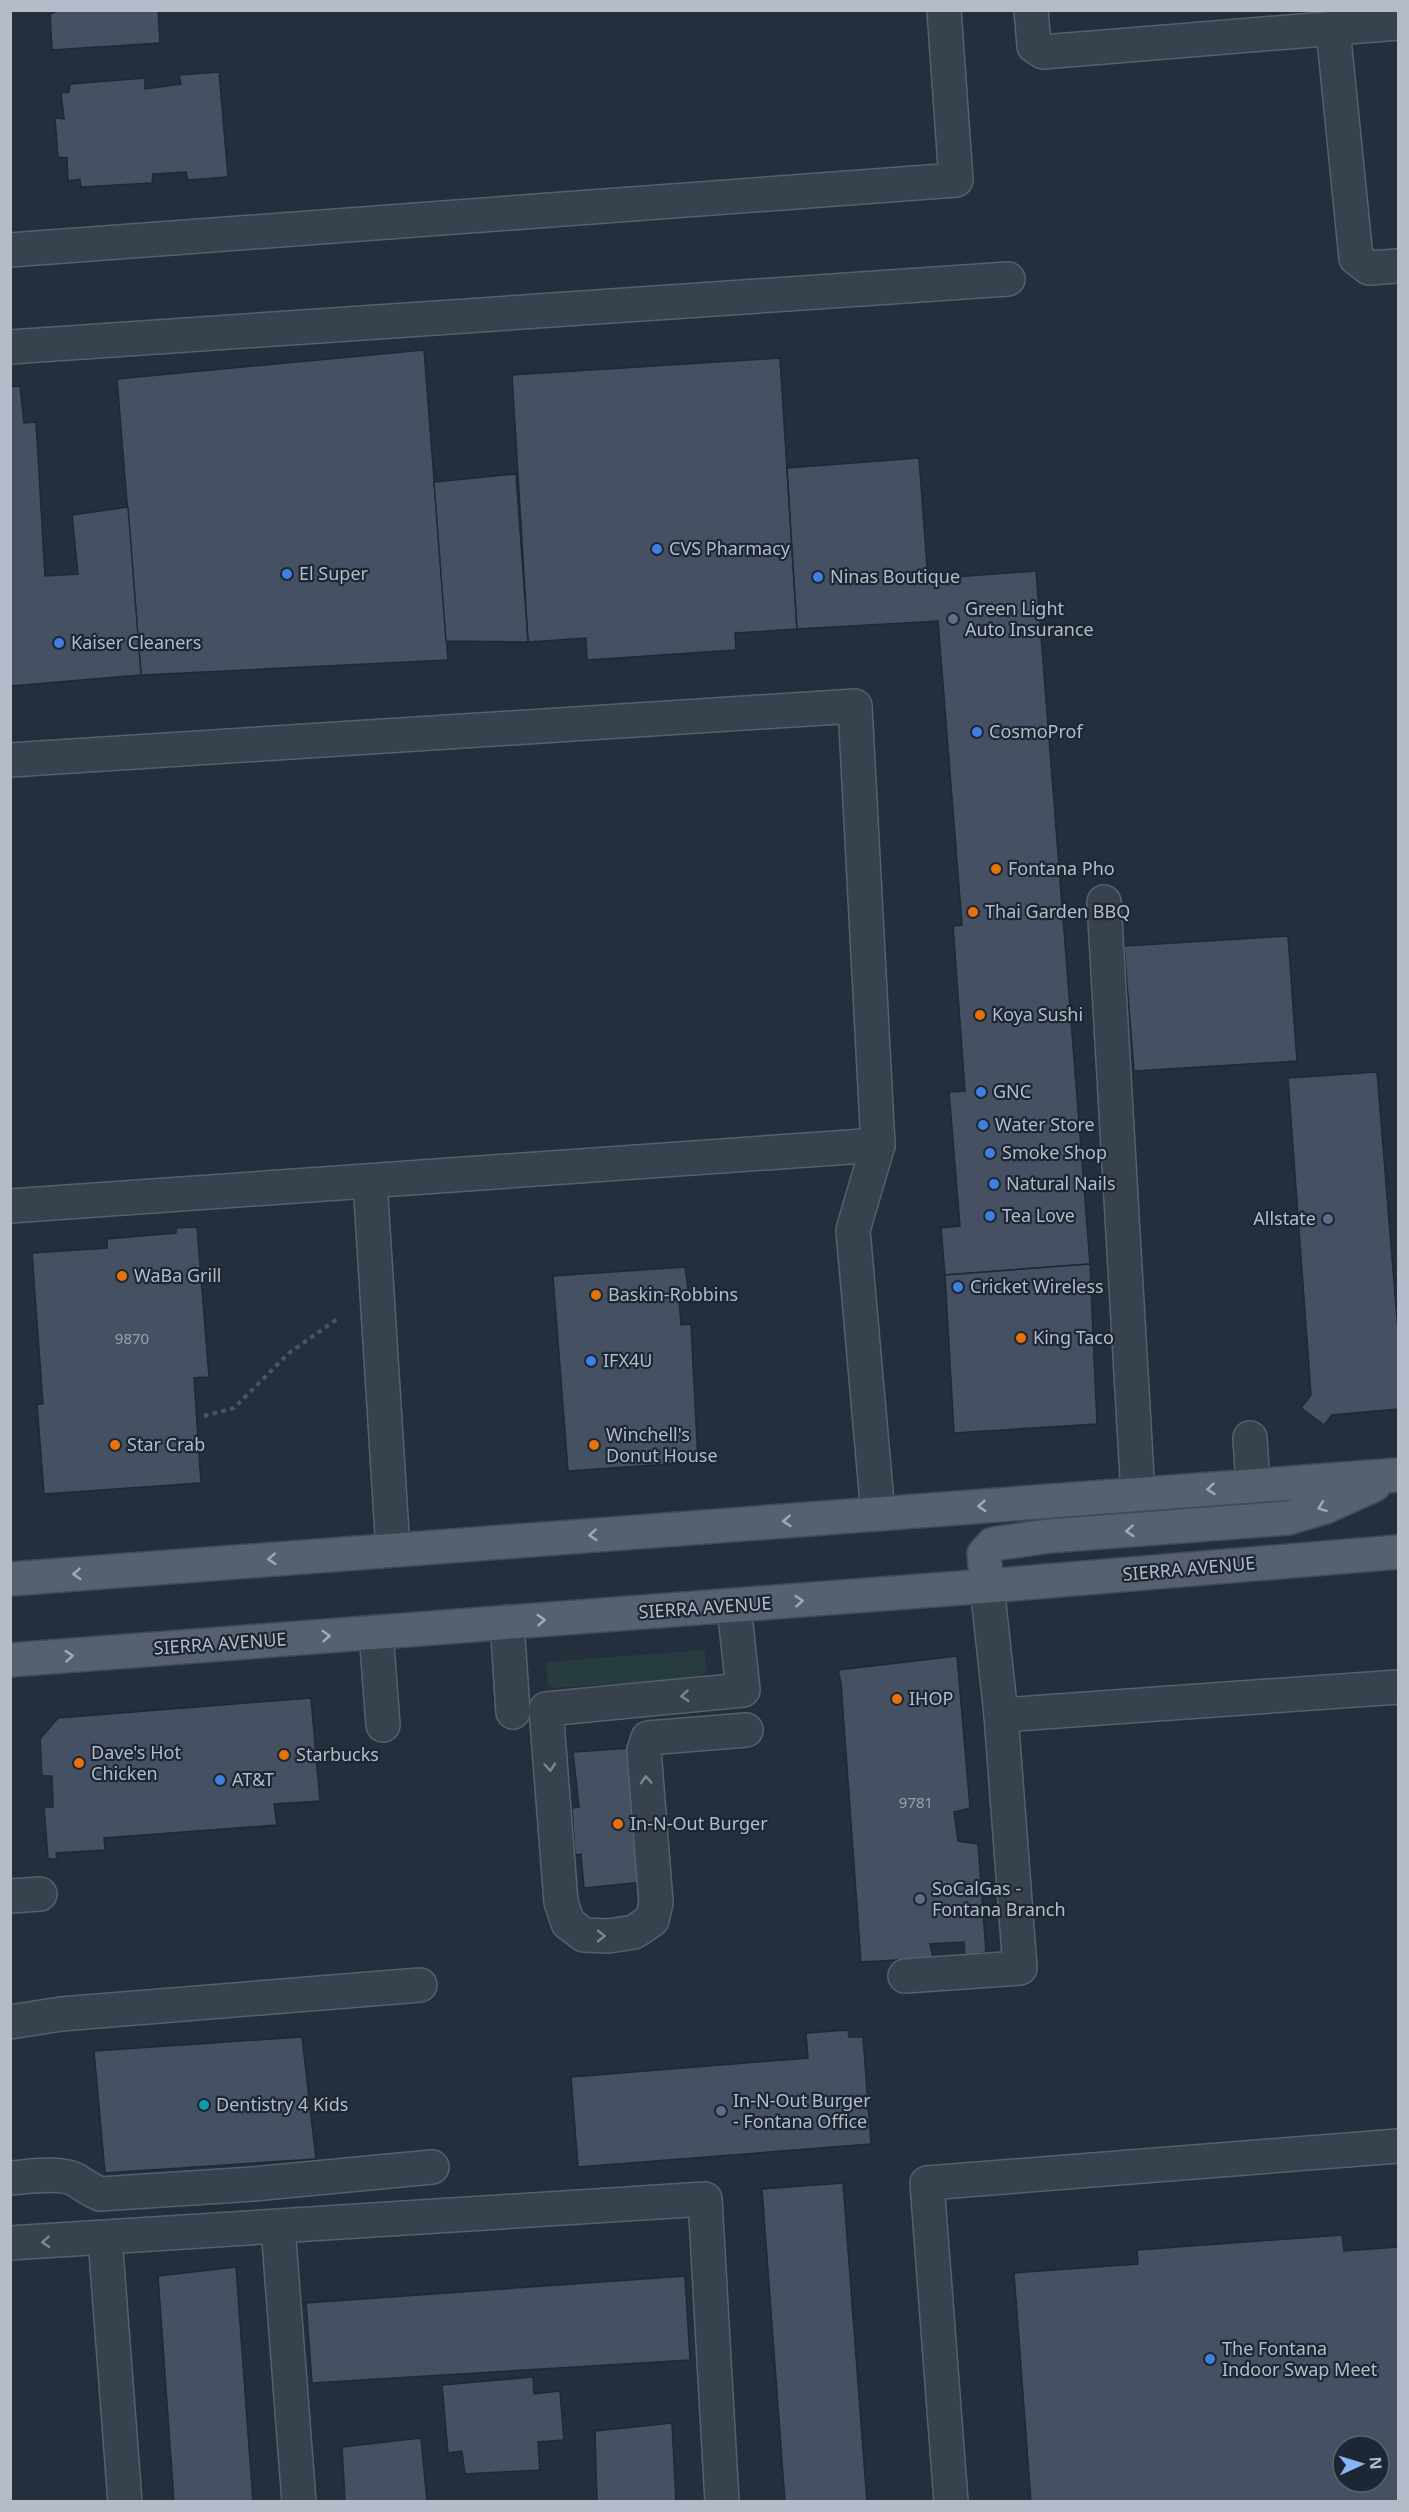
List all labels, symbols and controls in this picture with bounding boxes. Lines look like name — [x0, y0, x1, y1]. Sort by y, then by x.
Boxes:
place label: CVS Pharmacy — [669, 536, 791, 560]
marker: CVS Pharmacy — [650, 542, 664, 556]
place label: El Super — [299, 561, 369, 585]
place label: Ninas Boutique — [830, 564, 960, 588]
marker: El Super — [280, 567, 294, 581]
marker: Ninas Boutique — [811, 570, 825, 584]
place label: Green Light Auto Insurance — [965, 596, 1094, 641]
marker: Green Light Auto Insurance — [946, 612, 960, 626]
place label: Kaiser Cleaners — [71, 630, 201, 654]
marker: Kaiser Cleaners — [52, 636, 66, 650]
place label: CosmoProf — [989, 719, 1083, 743]
marker: CosmoProf — [970, 725, 984, 739]
place label: Fontana Pho — [1008, 856, 1115, 880]
marker: Fontana Pho — [989, 862, 1003, 876]
place label: Thai Garden BBQ — [985, 899, 1130, 923]
marker: Thai Garden BBQ — [966, 905, 980, 919]
place label: Koya Sushi — [992, 1002, 1083, 1026]
marker: Koya Sushi — [973, 1008, 987, 1022]
place label: GNC — [993, 1079, 1031, 1103]
marker: GNC — [974, 1085, 988, 1099]
place label: Water Store — [995, 1112, 1095, 1136]
marker: Water Store — [976, 1118, 990, 1132]
place label: Smoke Shop — [1002, 1140, 1107, 1164]
marker: Smoke Shop — [983, 1146, 997, 1160]
place label: Natural Nails — [1006, 1171, 1116, 1195]
marker: Natural Nails — [987, 1177, 1001, 1191]
place label: Tea Love — [1002, 1203, 1075, 1227]
place label: Allstate — [1253, 1206, 1316, 1230]
marker: Tea Love — [983, 1209, 997, 1223]
marker: Allstate — [1321, 1212, 1335, 1226]
place label: WaBa Grill — [134, 1263, 221, 1287]
marker: WaBa Grill — [115, 1269, 129, 1283]
place label: Cricket Wireless — [970, 1274, 1104, 1298]
marker: Cricket Wireless — [951, 1280, 965, 1294]
place label: Baskin-Robbins — [608, 1282, 738, 1306]
marker: Baskin-Robbins — [589, 1288, 603, 1302]
place label: King Taco — [1033, 1325, 1114, 1349]
house number: 9870 — [115, 1328, 149, 1348]
marker: King Taco — [1014, 1331, 1028, 1345]
place label: IFX4U — [603, 1348, 652, 1372]
marker: IFX4U — [584, 1354, 598, 1368]
place label: Winchell's Donut House — [606, 1422, 718, 1467]
place label: Star Crab — [127, 1432, 205, 1456]
marker: Star Crab — [108, 1438, 122, 1452]
marker: Winchell's Donut House — [587, 1438, 601, 1452]
one-way arrow — [1207, 1482, 1216, 1495]
one-way arrow — [977, 1499, 986, 1512]
one-way arrow — [1318, 1500, 1328, 1513]
one-way arrow — [783, 1514, 792, 1527]
one-way arrow — [1125, 1524, 1134, 1537]
one-way arrow — [588, 1528, 597, 1541]
street label: SIERRA AVENUE — [1122, 1550, 1256, 1586]
one-way arrow — [267, 1553, 276, 1566]
one-way arrow — [73, 1567, 82, 1580]
street label: SIERRA AVENUE — [638, 1590, 772, 1624]
one-way arrow — [794, 1594, 803, 1607]
one-way arrow — [537, 1614, 546, 1627]
street label: SIERRA AVENUE — [153, 1626, 287, 1660]
one-way arrow — [322, 1630, 331, 1643]
one-way arrow — [64, 1650, 73, 1663]
place label: IHOP — [909, 1686, 953, 1710]
one-way arrow — [680, 1689, 689, 1702]
marker: IHOP — [890, 1692, 904, 1706]
place label: Dave's Hot Chicken — [91, 1740, 181, 1785]
place label: Starbucks — [296, 1742, 379, 1766]
marker: Starbucks — [277, 1748, 291, 1762]
marker: Dave's Hot Chicken — [72, 1756, 86, 1770]
one-way arrow — [543, 1763, 556, 1772]
place label: AT&T — [232, 1767, 274, 1791]
marker: AT&T — [213, 1773, 227, 1787]
one-way arrow — [640, 1776, 653, 1785]
house number: 9781 — [899, 1792, 933, 1812]
place label: In-N-Out Burger — [630, 1811, 768, 1835]
marker: In-N-Out Burger — [611, 1817, 625, 1831]
place label: SoCalGas - Fontana Branch — [932, 1876, 1066, 1921]
marker: SoCalGas - Fontana Branch — [913, 1892, 927, 1906]
one-way arrow — [597, 1930, 606, 1942]
place label: In-N-Out Burger - Fontana Office — [733, 2088, 871, 2133]
place label: Dentistry 4 Kids — [216, 2092, 348, 2116]
marker: Dentistry 4 Kids — [197, 2098, 211, 2112]
marker: In-N-Out Burger - Fontana Office — [714, 2104, 728, 2118]
one-way arrow — [41, 2235, 50, 2248]
place label: The Fontana Indoor Swap Meet — [1222, 2336, 1378, 2381]
marker: The Fontana Indoor Swap Meet — [1203, 2352, 1217, 2366]
north arrow — [1331, 2434, 1391, 2494]
text: N — [1365, 2456, 1387, 2470]

